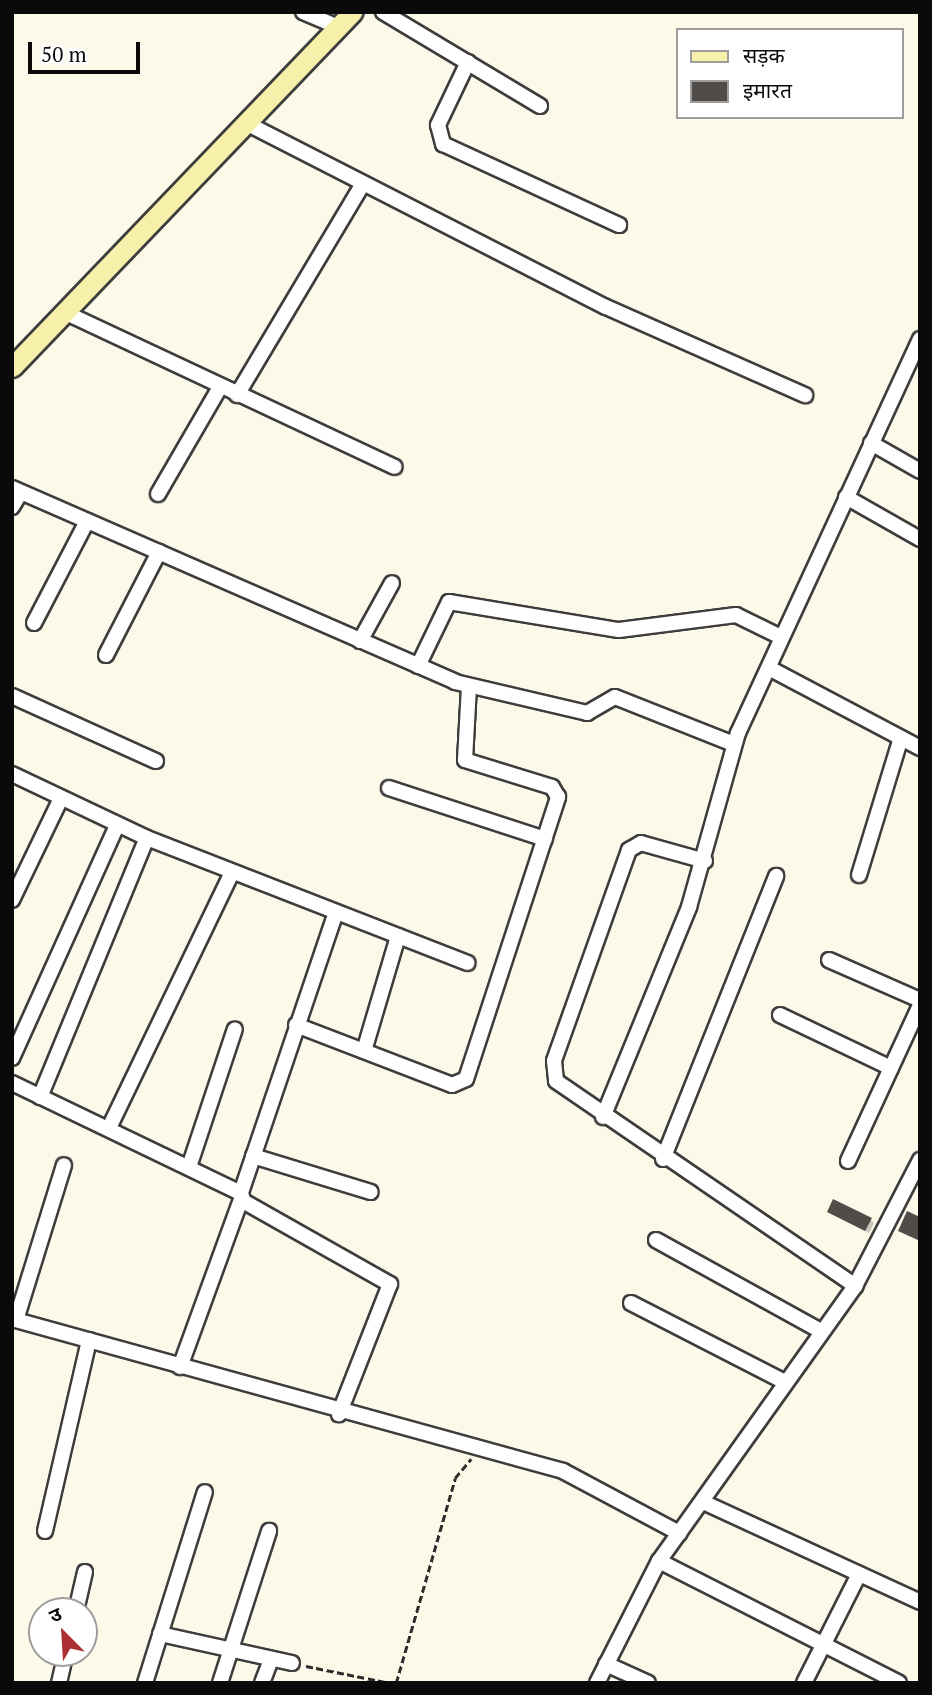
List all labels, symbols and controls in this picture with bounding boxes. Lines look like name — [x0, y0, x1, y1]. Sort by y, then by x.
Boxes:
scale bar — [32, 28, 144, 72]
legend — [676, 28, 904, 119]
text: 50 m — [41, 40, 87, 68]
text: सड़क — [743, 41, 785, 69]
text: इमारत — [743, 76, 792, 104]
north arrow — [28, 1597, 98, 1667]
text: उ — [45, 1601, 65, 1628]

